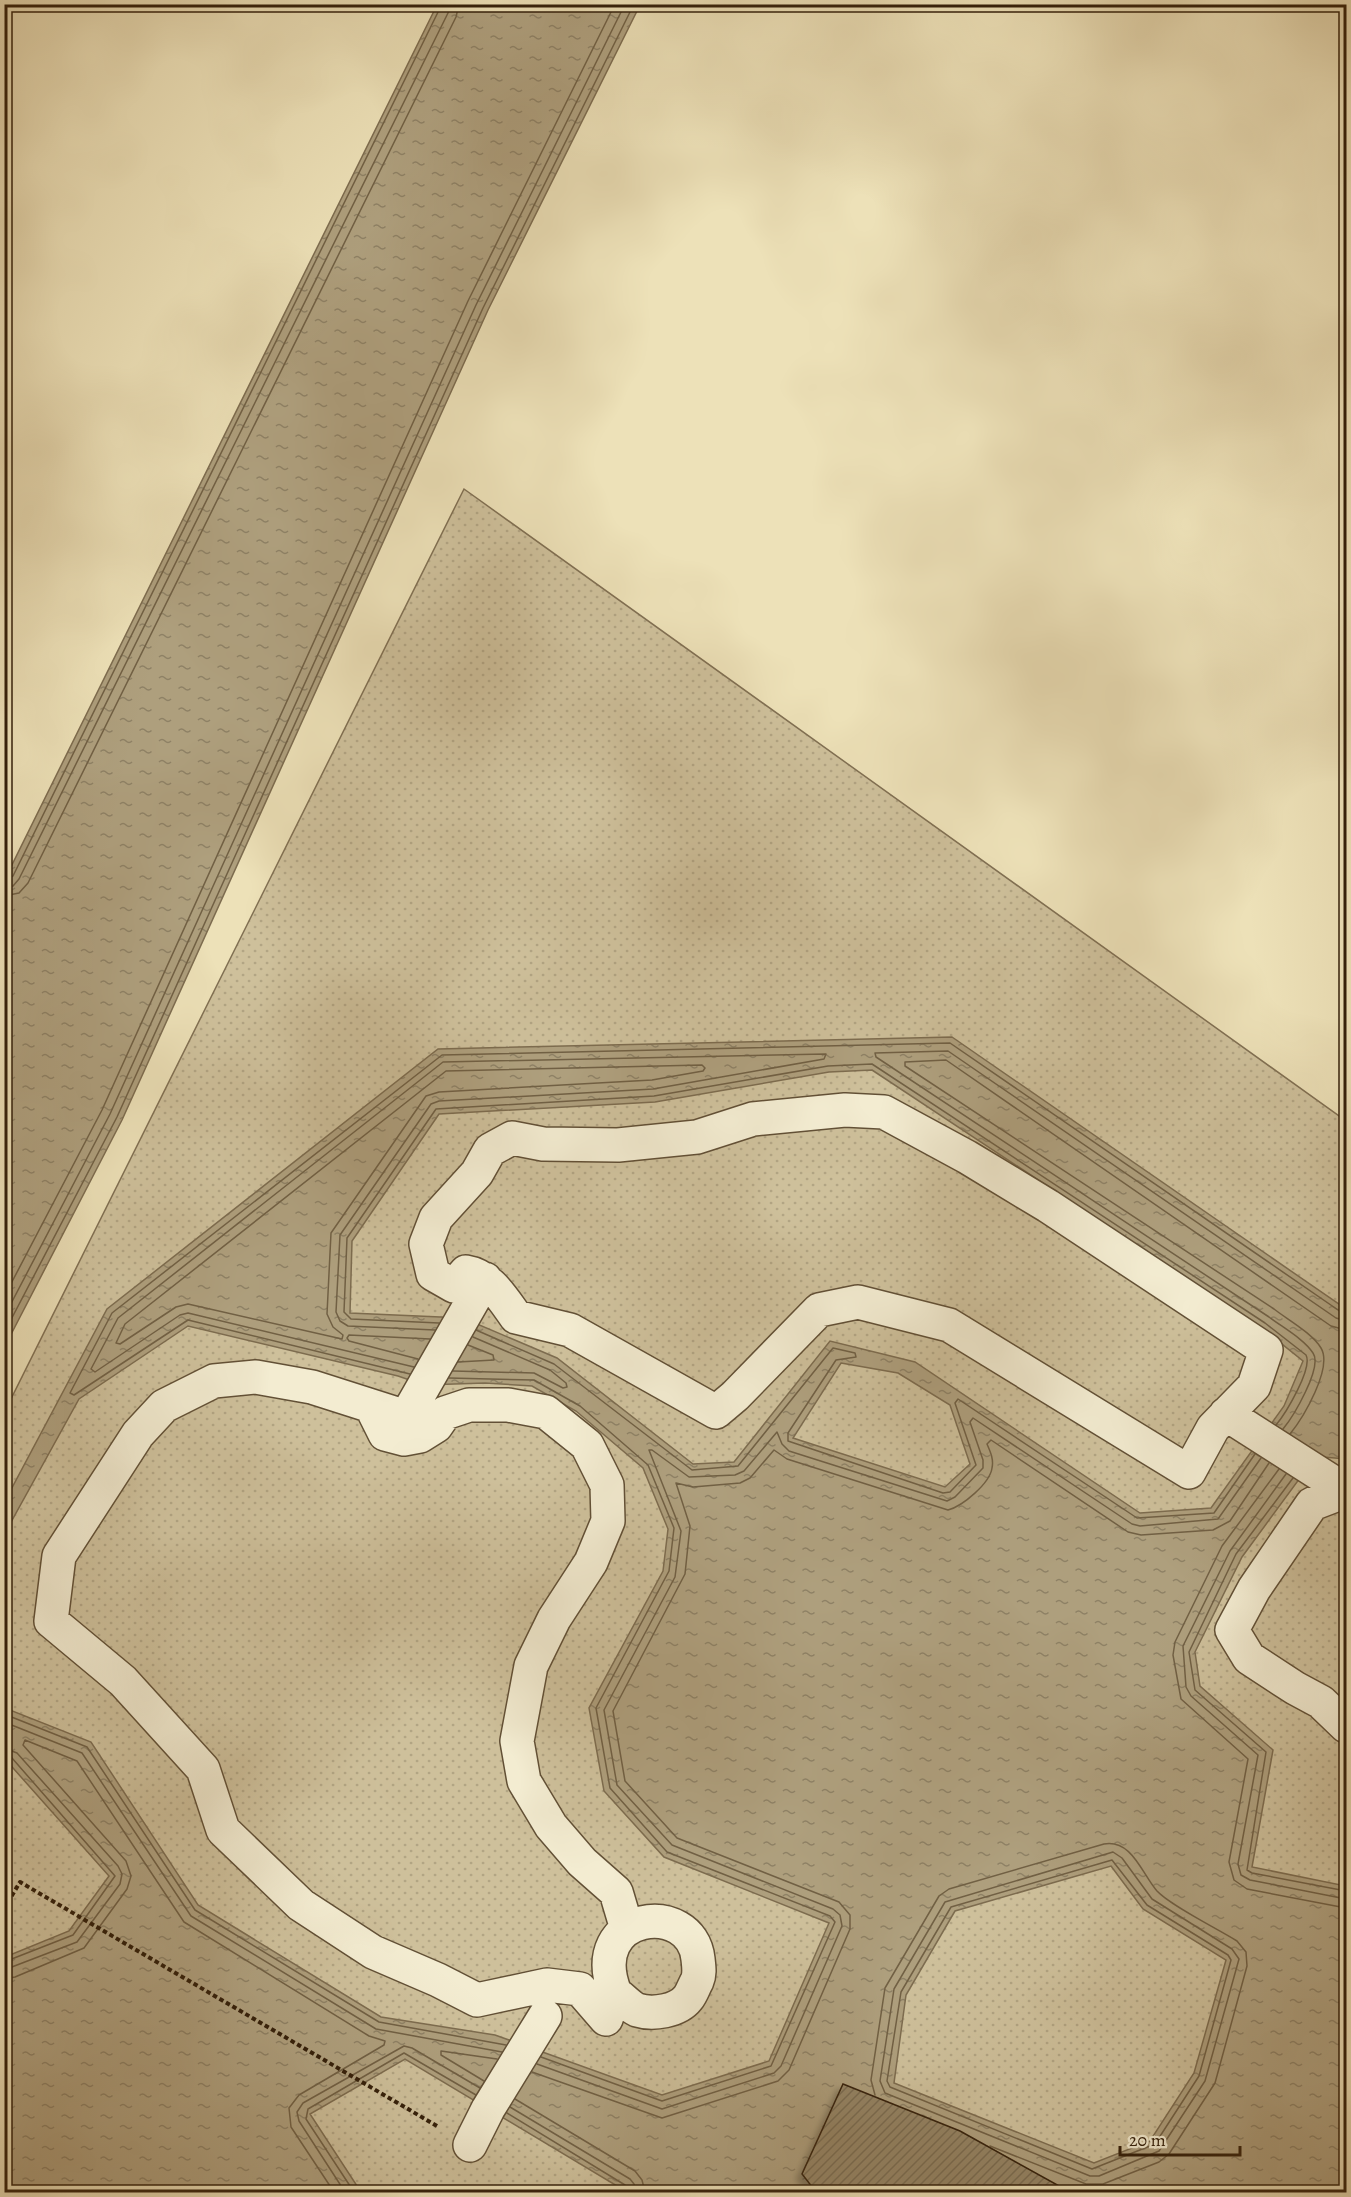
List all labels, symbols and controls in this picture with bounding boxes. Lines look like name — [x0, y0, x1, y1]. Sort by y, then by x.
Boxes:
scale bar — [1120, 2119, 1240, 2157]
text: 20 m — [1129, 2128, 1166, 2152]

